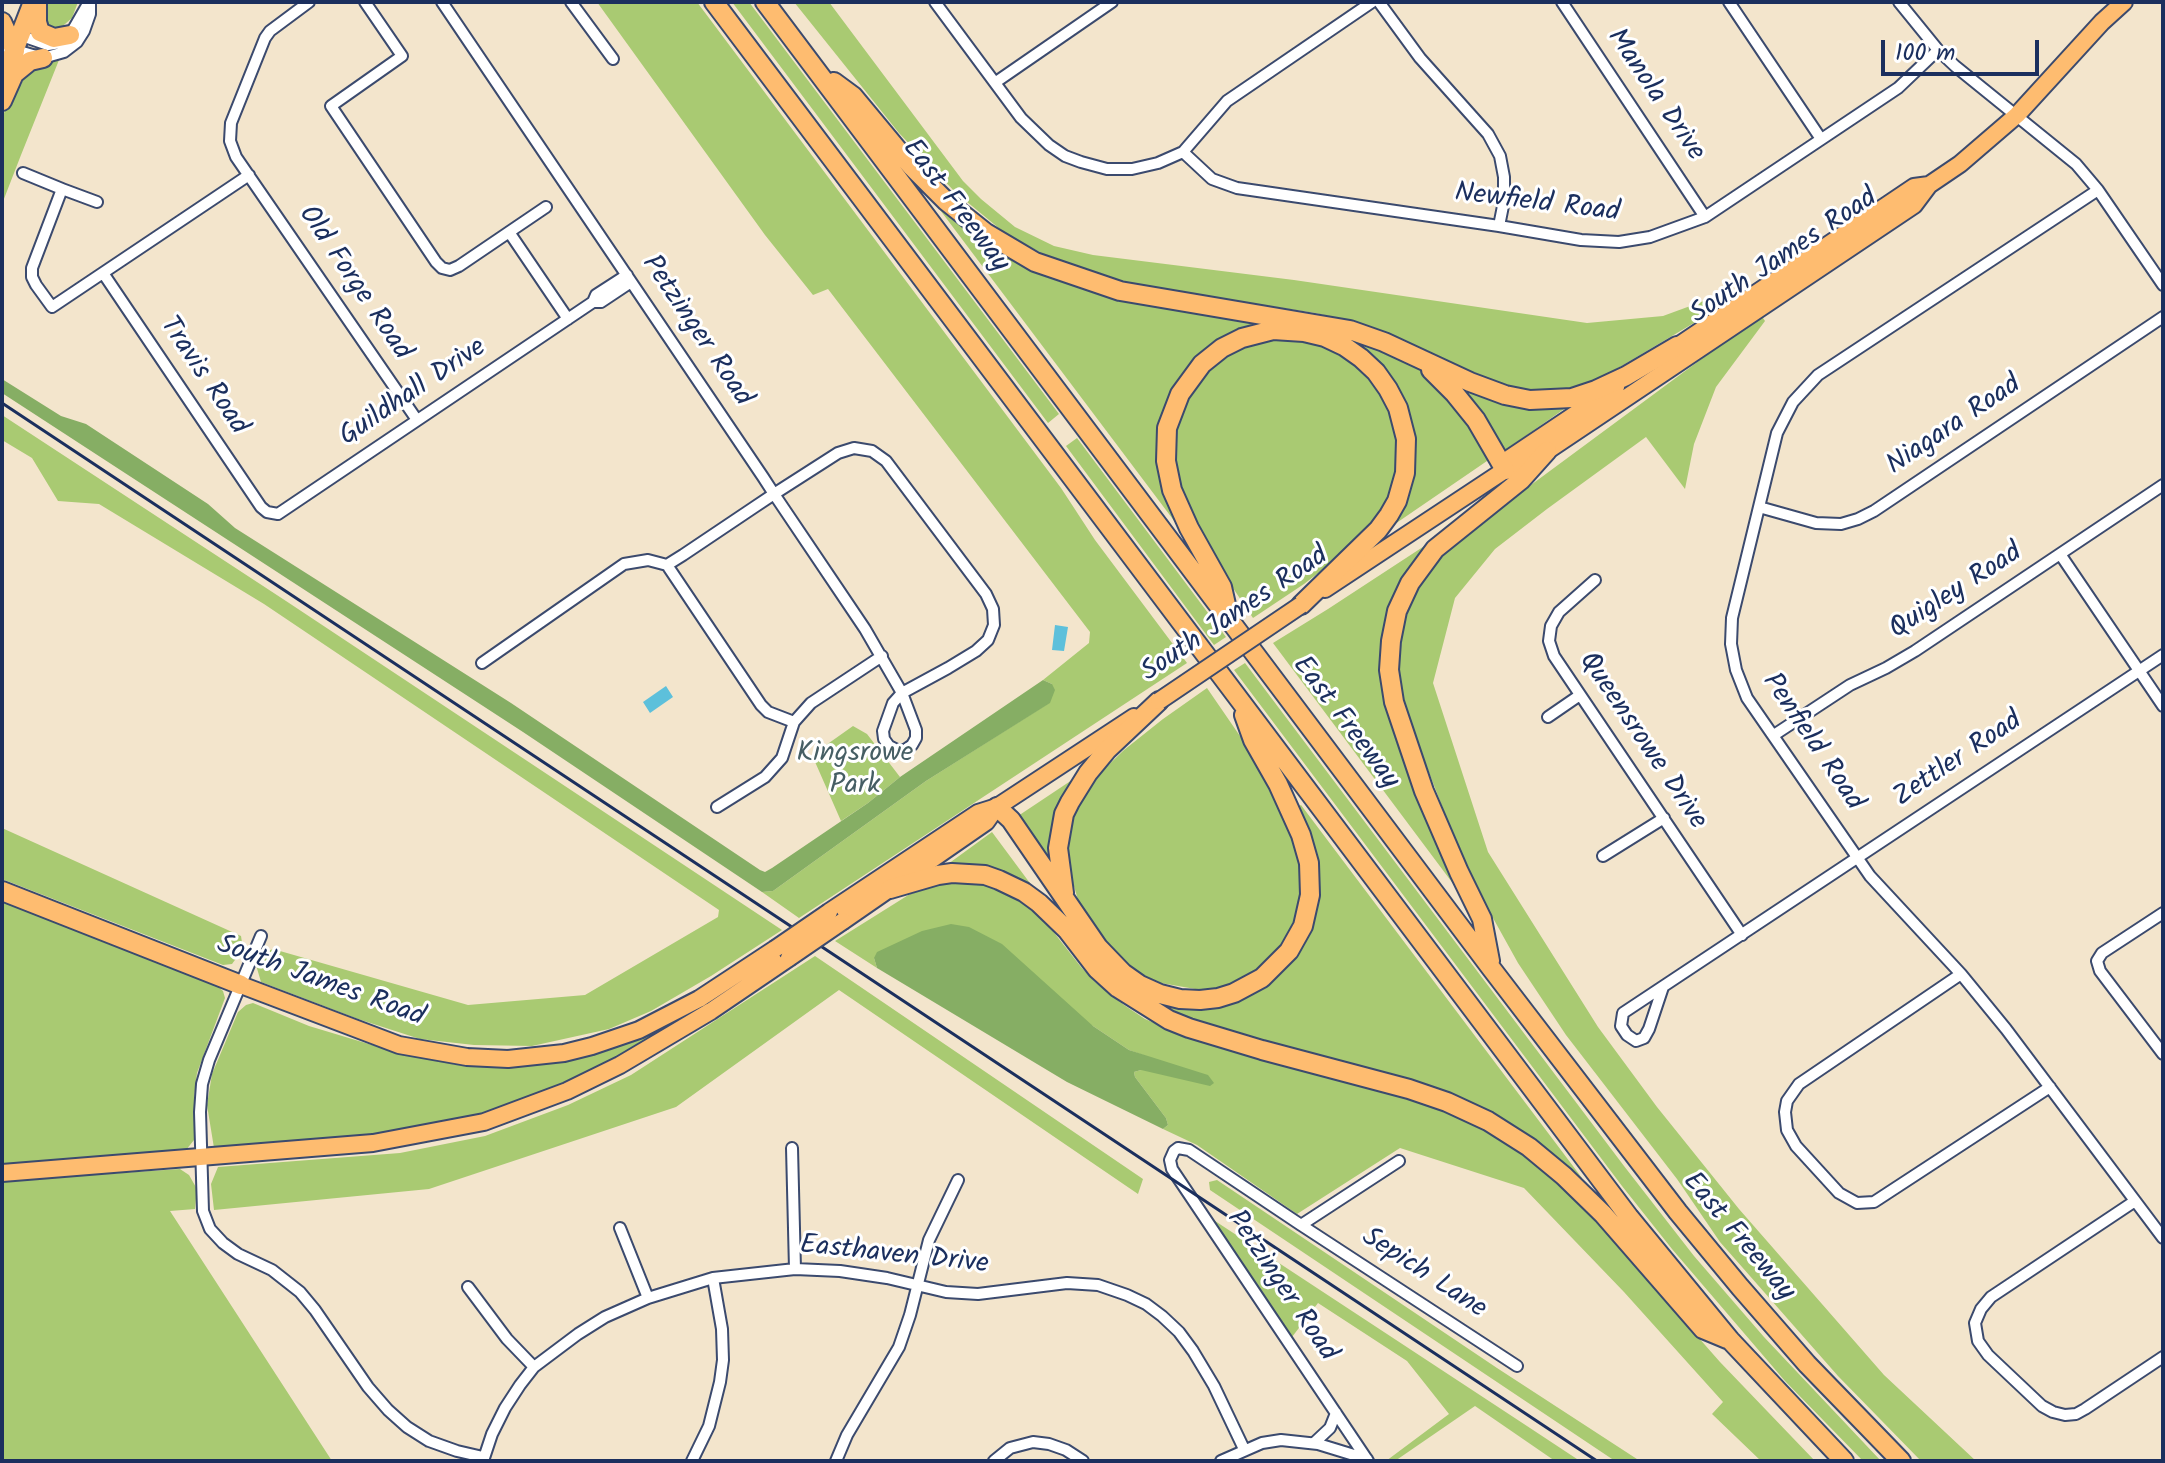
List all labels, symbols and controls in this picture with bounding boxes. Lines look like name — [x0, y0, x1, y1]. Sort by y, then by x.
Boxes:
street label: Manola Drive — [1597, 23, 1711, 169]
scale bar — [1885, 24, 2043, 74]
text: 100 m — [1895, 34, 1955, 73]
street label: East Freeway — [893, 134, 1015, 280]
street label: Newfield Road — [1453, 178, 1621, 232]
street label: South James Road — [1685, 183, 1885, 333]
street label: Old Forge Road — [289, 200, 417, 368]
street label: Petzinger Road — [632, 250, 758, 414]
street label: Travis Road — [150, 312, 254, 442]
street label: Guildhall Drive — [334, 333, 494, 455]
street label: Niagara Road — [1881, 370, 2029, 484]
street label: Quigley Road — [1884, 538, 2030, 648]
street label: South James Road — [1136, 541, 1336, 691]
street label: Queensrowe Drive — [1569, 647, 1713, 837]
street label: East Freeway — [1283, 651, 1405, 797]
street label: Penfield Road — [1753, 668, 1869, 818]
street label: Zettler Road — [1888, 706, 2030, 816]
park label: Kingsrowe Park — [797, 738, 913, 804]
street label: South James Road — [212, 930, 428, 1036]
street label: East Freeway — [1673, 1167, 1801, 1309]
street label: Petzinger Road — [1217, 1205, 1343, 1369]
street label: Sepich Lane — [1354, 1222, 1492, 1328]
street label: Easthaven Drive — [798, 1230, 990, 1284]

